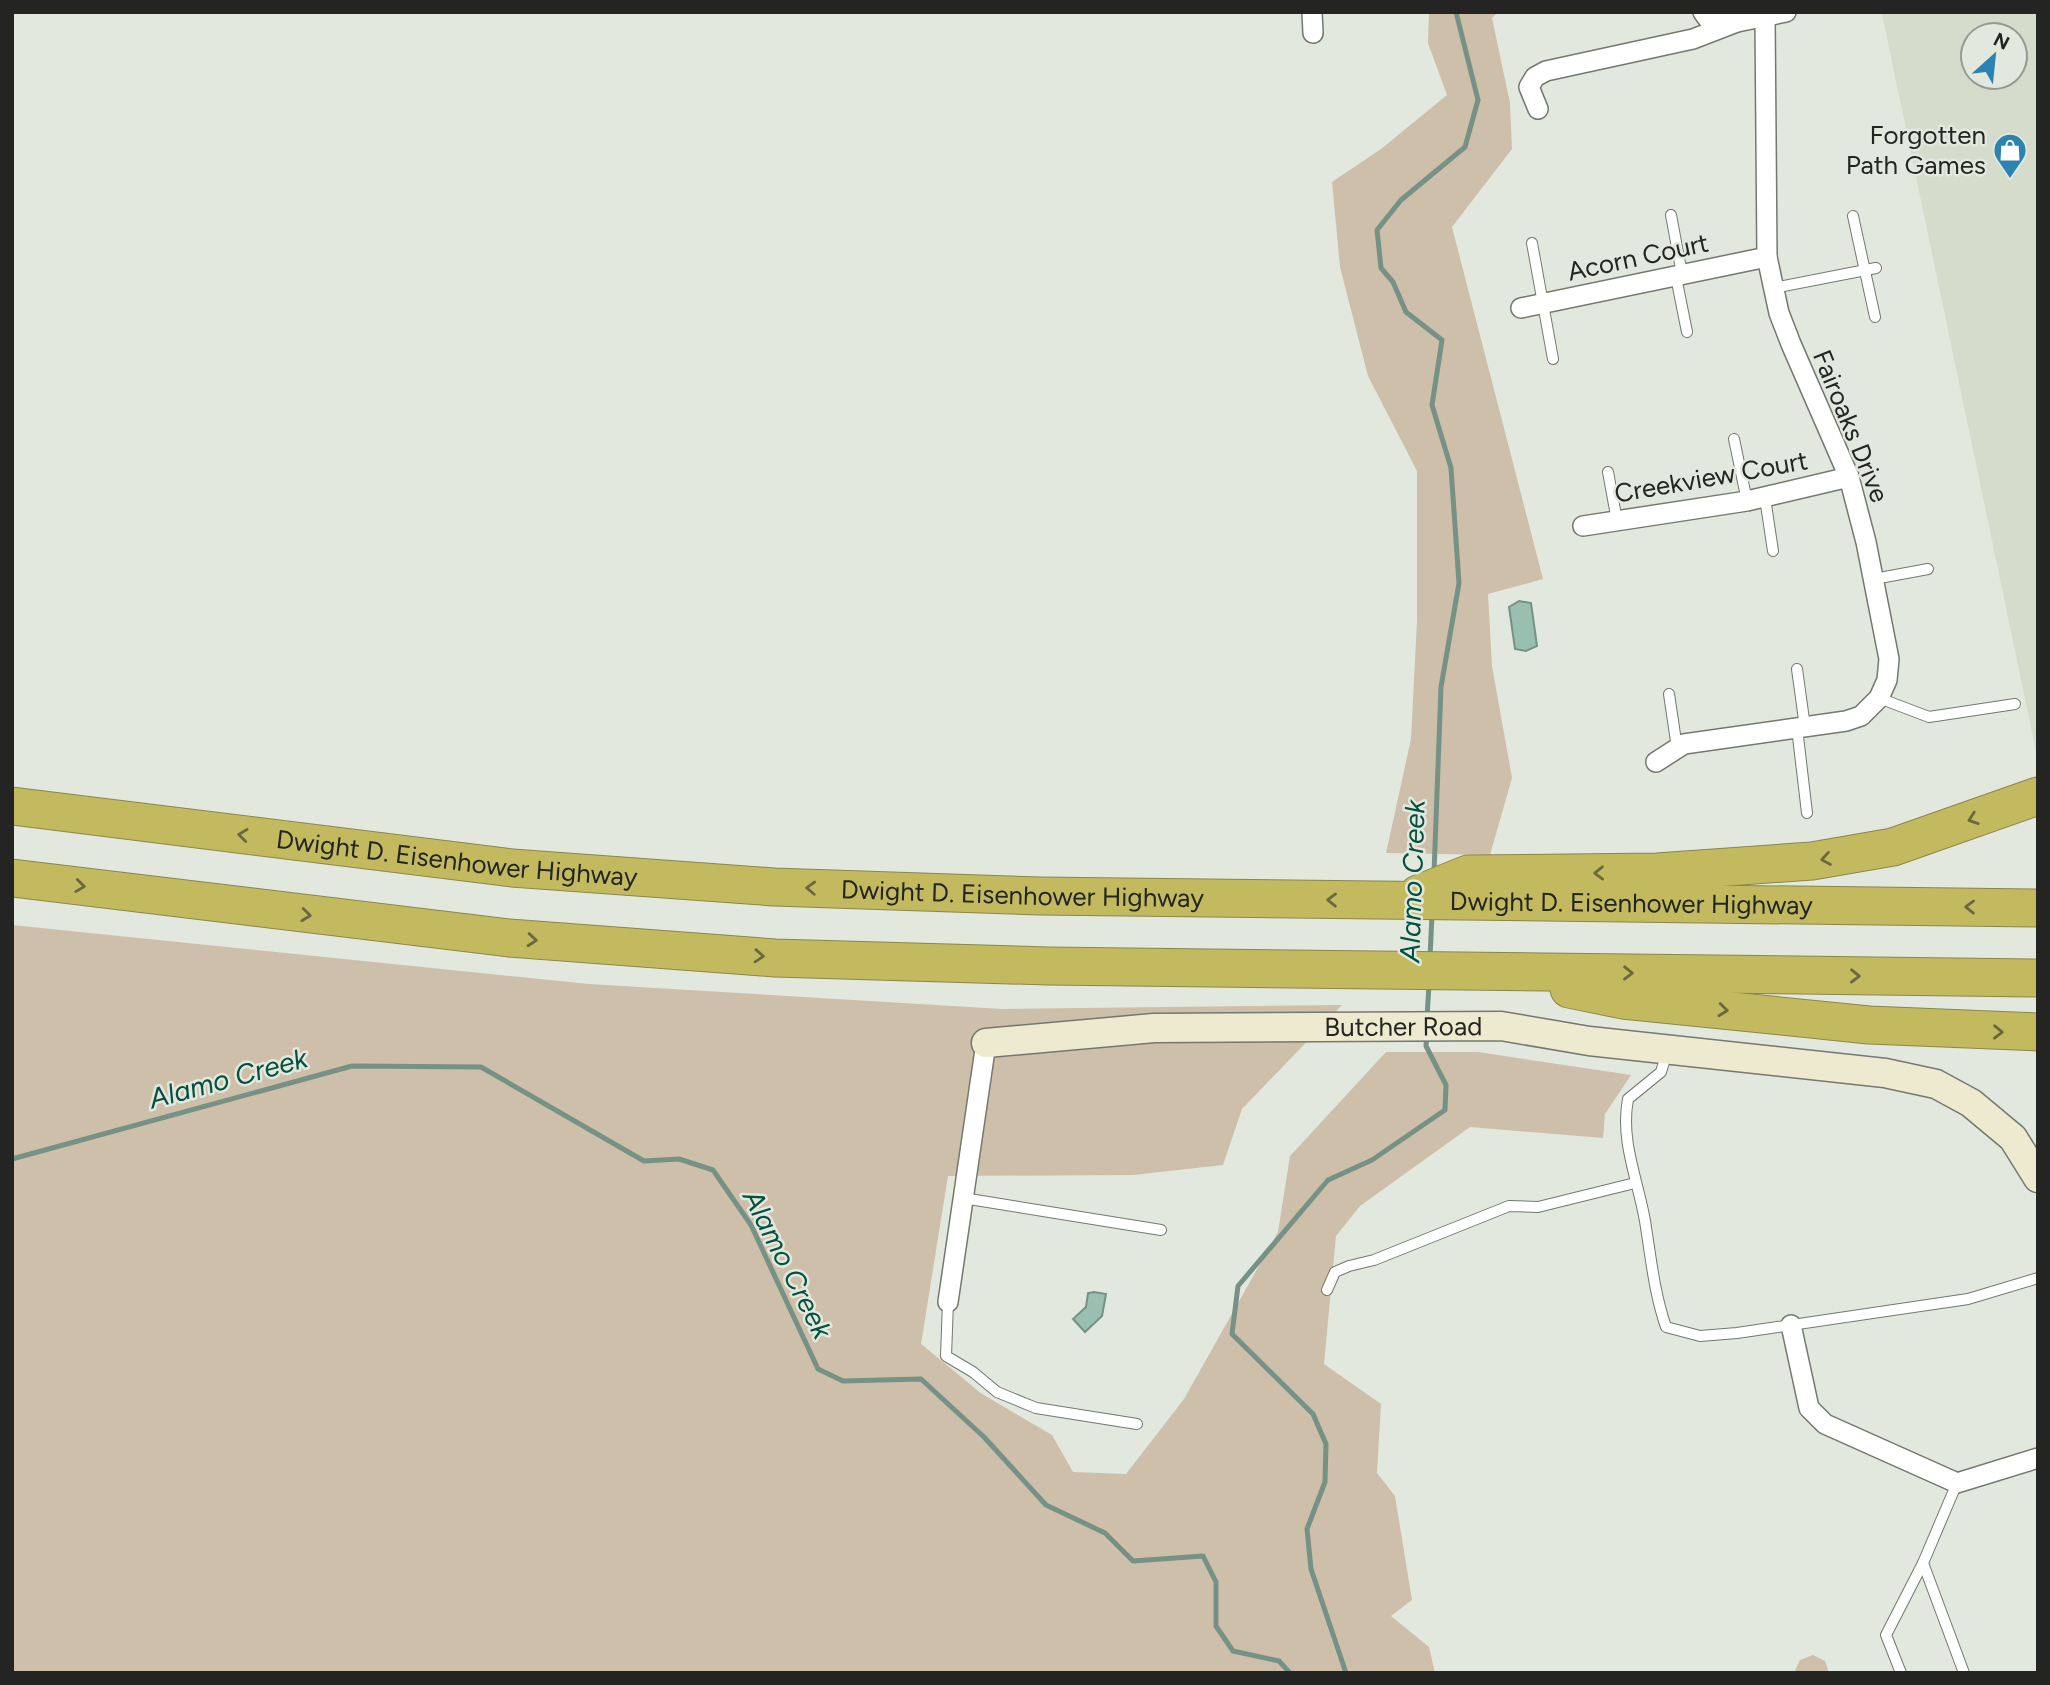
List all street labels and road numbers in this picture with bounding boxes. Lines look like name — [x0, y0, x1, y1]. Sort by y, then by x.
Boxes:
street label: Acorn Court — [1565, 226, 1712, 288]
street label: Fairoaks Drive — [1806, 345, 1896, 507]
street label: Creekview Court — [1612, 444, 1810, 510]
street label: Dwight D. Eisenhower Highway — [274, 823, 639, 893]
street label: Dwight D. Eisenhower Highway — [840, 873, 1204, 914]
street label: Dwight D. Eisenhower Highway — [1449, 885, 1813, 921]
street label: Butcher Road — [1324, 1010, 1482, 1043]

